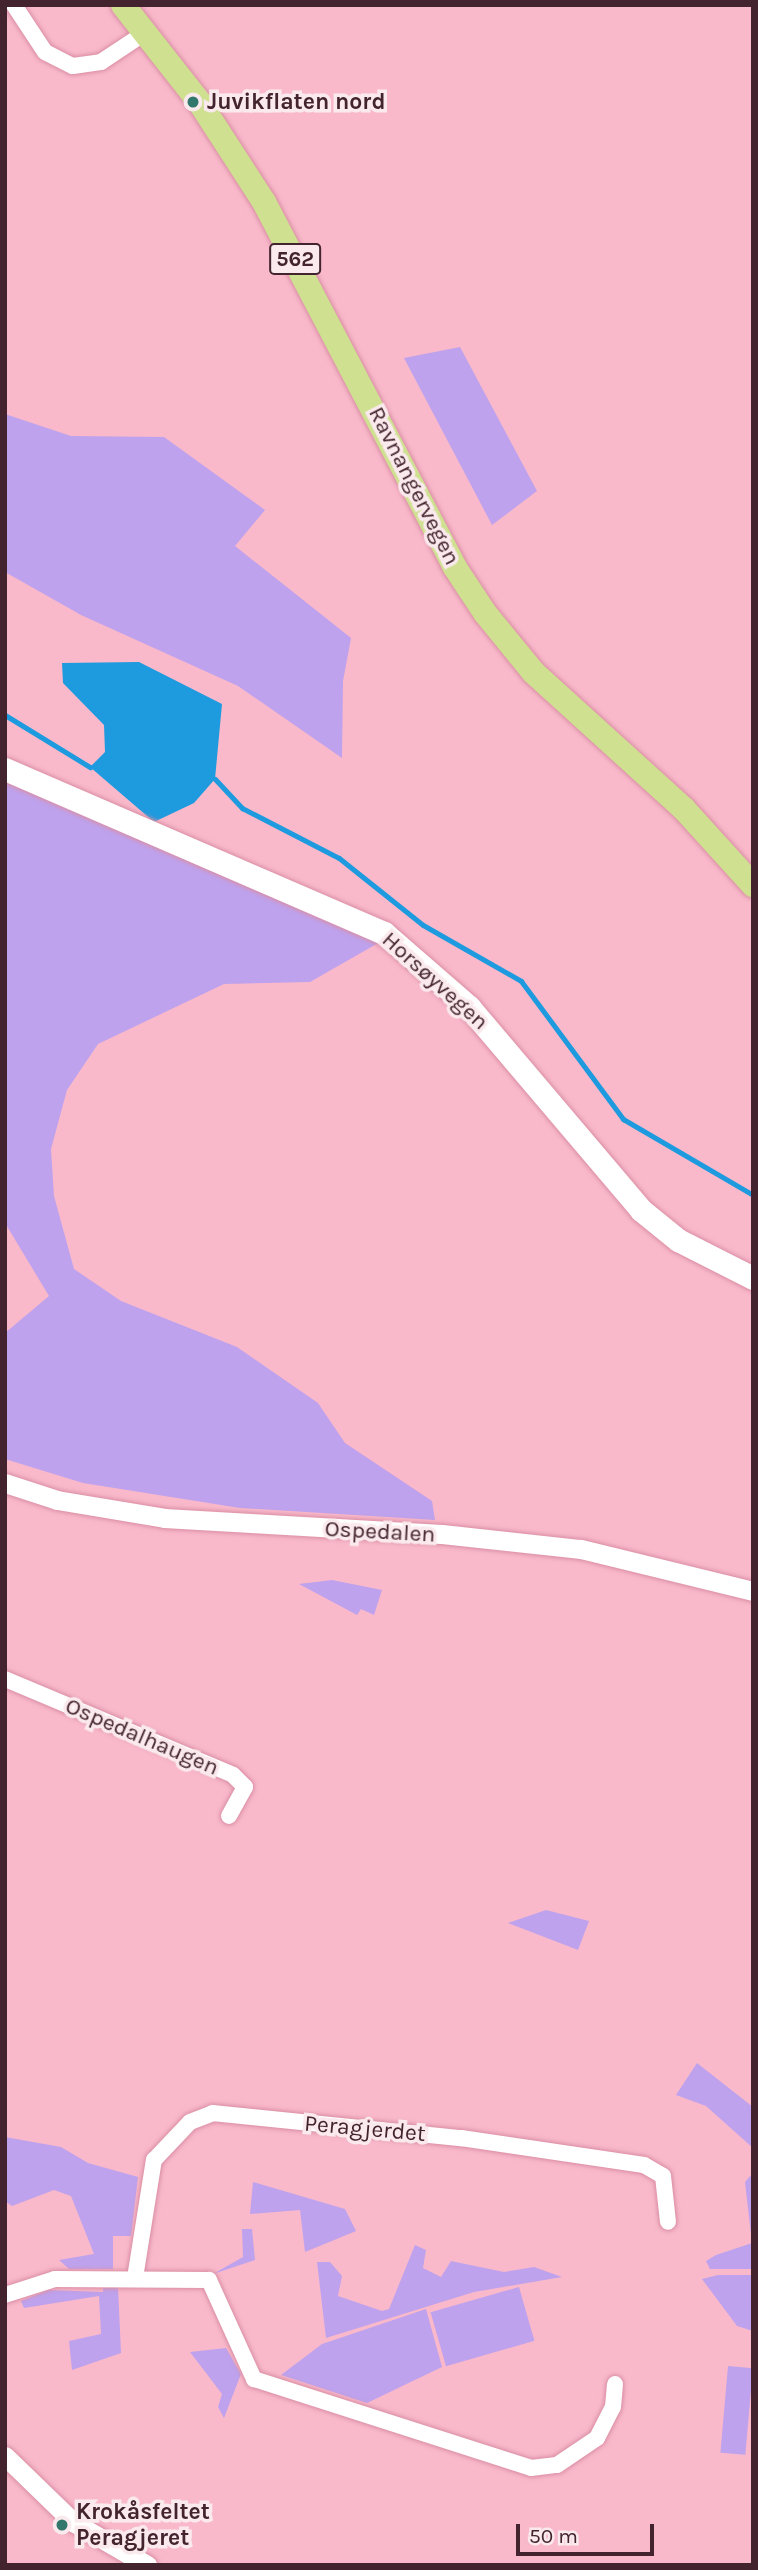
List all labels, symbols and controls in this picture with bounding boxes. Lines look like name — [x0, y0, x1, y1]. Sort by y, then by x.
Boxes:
place label: Juvikflaten nord — [207, 88, 386, 116]
marker: Juvikflaten nord — [185, 94, 201, 110]
road number: 562 — [269, 242, 321, 276]
street label: Ravnangervegen — [362, 402, 466, 570]
street label: Horsøyvegen — [376, 926, 494, 1036]
street label: Ospedalen — [324, 1515, 436, 1549]
street label: Ospedalhaugen — [61, 1692, 223, 1782]
street label: Peragjerdet — [303, 2110, 427, 2148]
place label: Krokåsfeltet Peragjeret — [76, 2498, 210, 2552]
scale bar — [520, 2510, 658, 2554]
marker: Krokåsfeltet Peragjeret — [54, 2517, 70, 2533]
text: 50 m — [529, 2524, 578, 2548]

